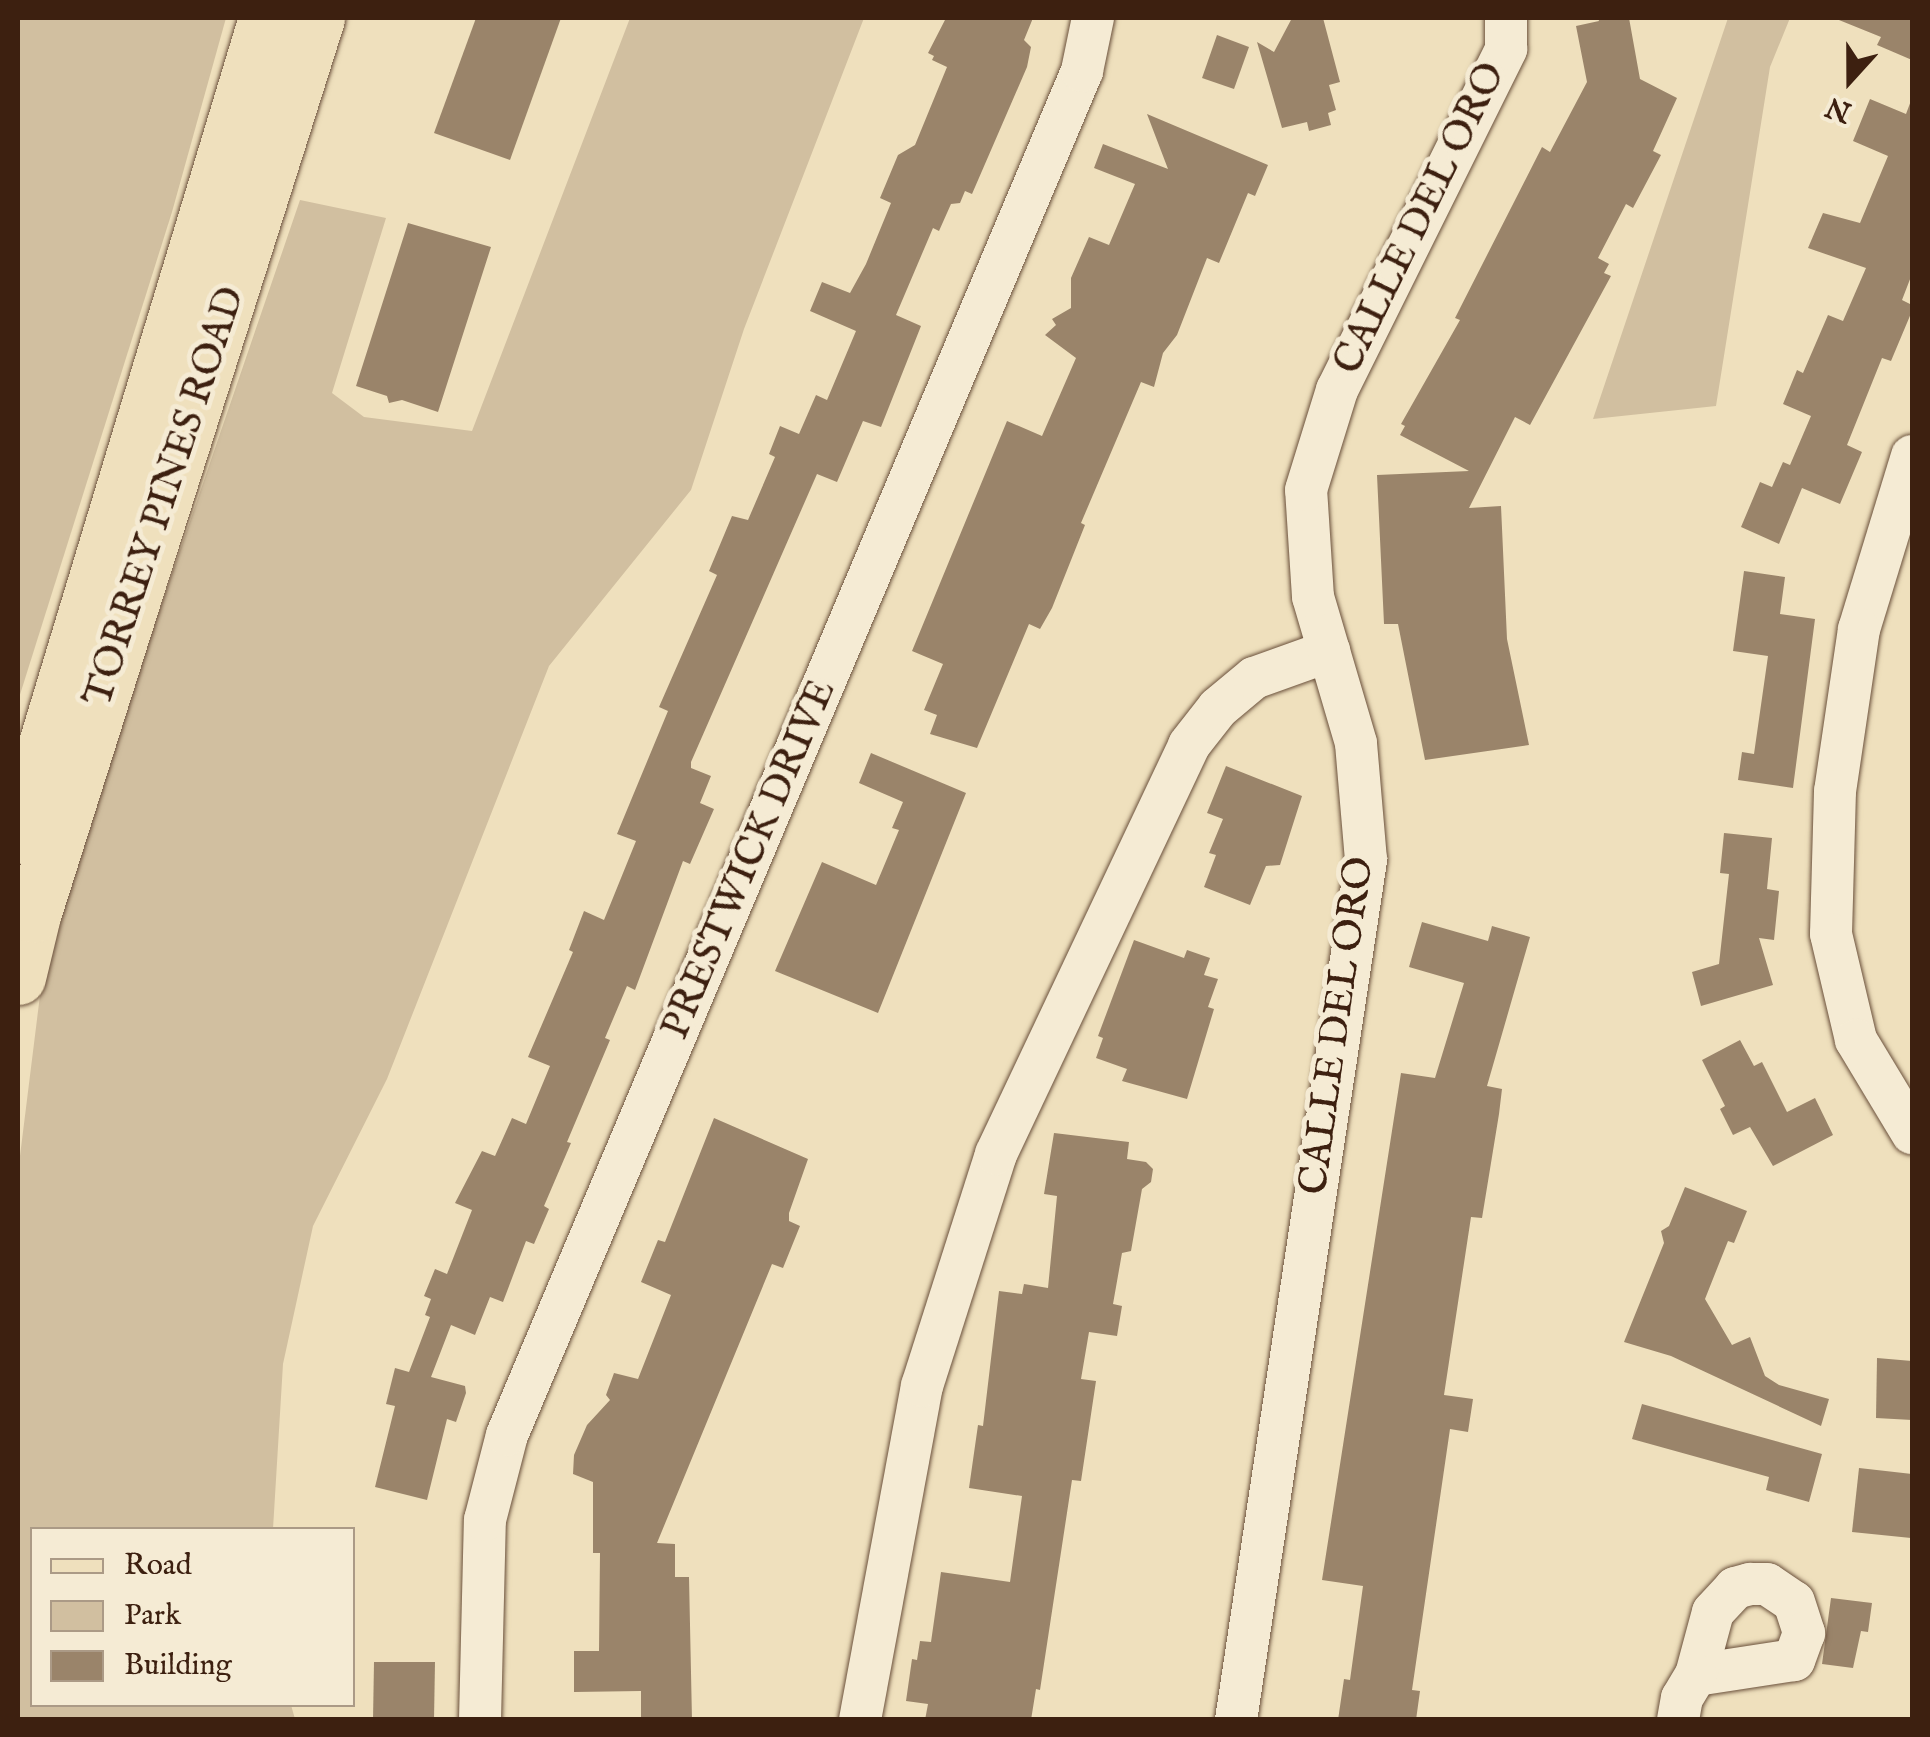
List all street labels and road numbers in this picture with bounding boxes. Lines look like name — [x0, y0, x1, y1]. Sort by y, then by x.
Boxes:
street label: CALLE DEL ORO — [1325, 55, 1517, 383]
street label: TORREY PINES ROAD — [75, 281, 257, 713]
street label: PRESTWICK DRIVE — [653, 673, 847, 1047]
street label: CALLE DEL ORO — [1291, 854, 1385, 1198]

